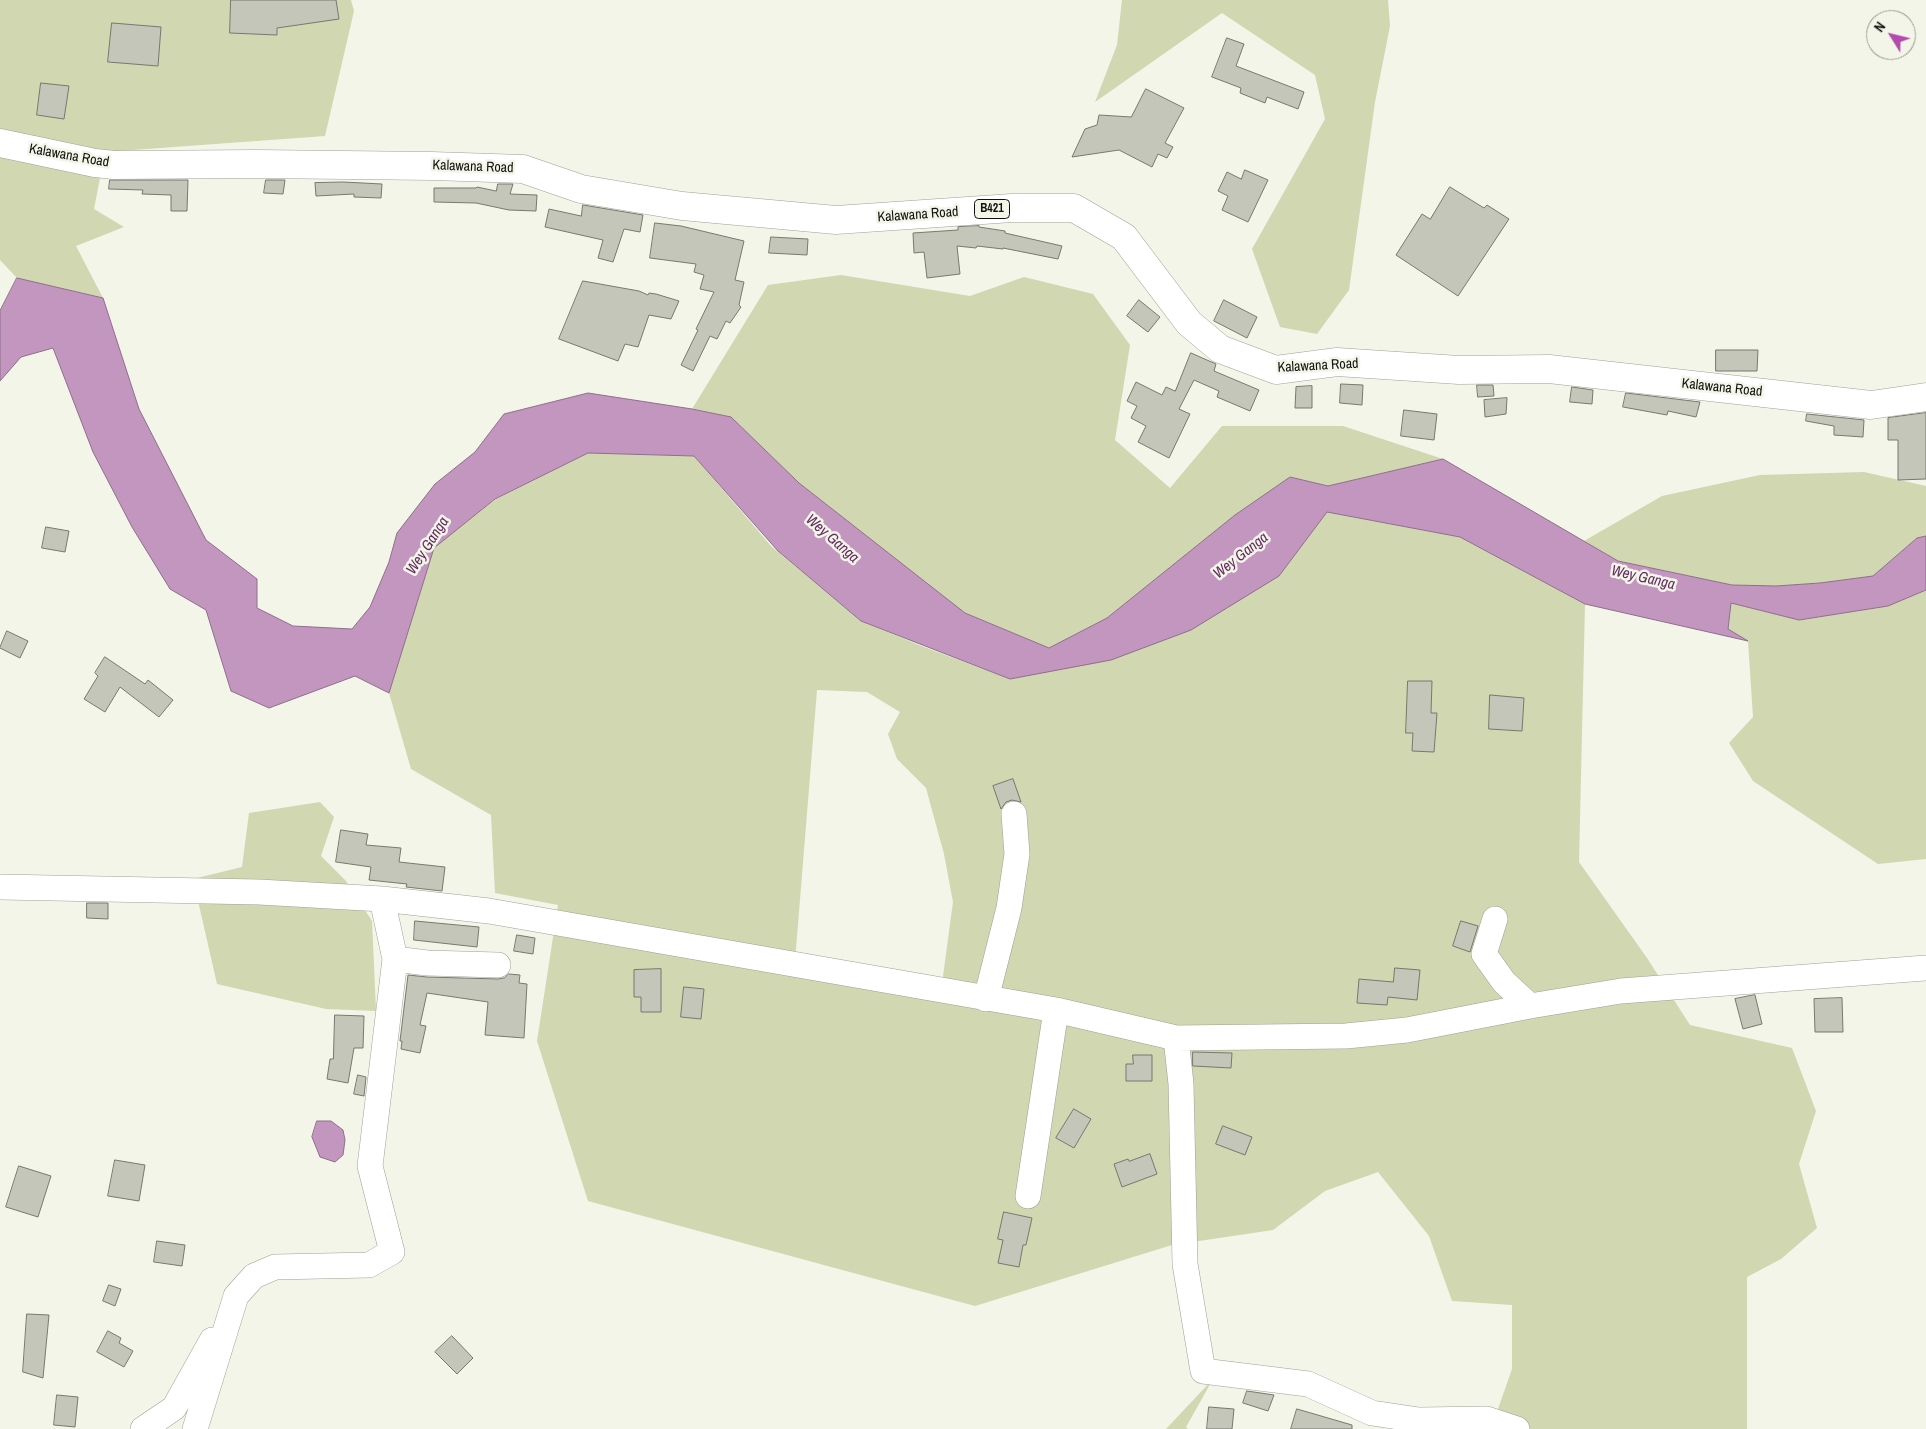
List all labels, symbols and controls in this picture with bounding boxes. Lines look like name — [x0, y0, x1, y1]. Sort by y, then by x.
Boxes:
north arrow — [1866, 10, 1916, 60]
text: N — [1870, 18, 1889, 35]
street label: Kalawana Road — [28, 141, 110, 171]
street label: Kalawana Road — [432, 157, 514, 177]
road number: B421 — [974, 200, 1010, 218]
street label: Kalawana Road — [877, 204, 959, 226]
street label: Kalawana Road — [1277, 355, 1359, 377]
street label: Kalawana Road — [1681, 375, 1763, 401]
water label: Wey Ganga — [802, 511, 862, 567]
water label: Wey Ganga — [403, 514, 453, 578]
water label: Wey Ganga — [1210, 529, 1272, 583]
water label: Wey Ganga — [1609, 562, 1677, 594]

